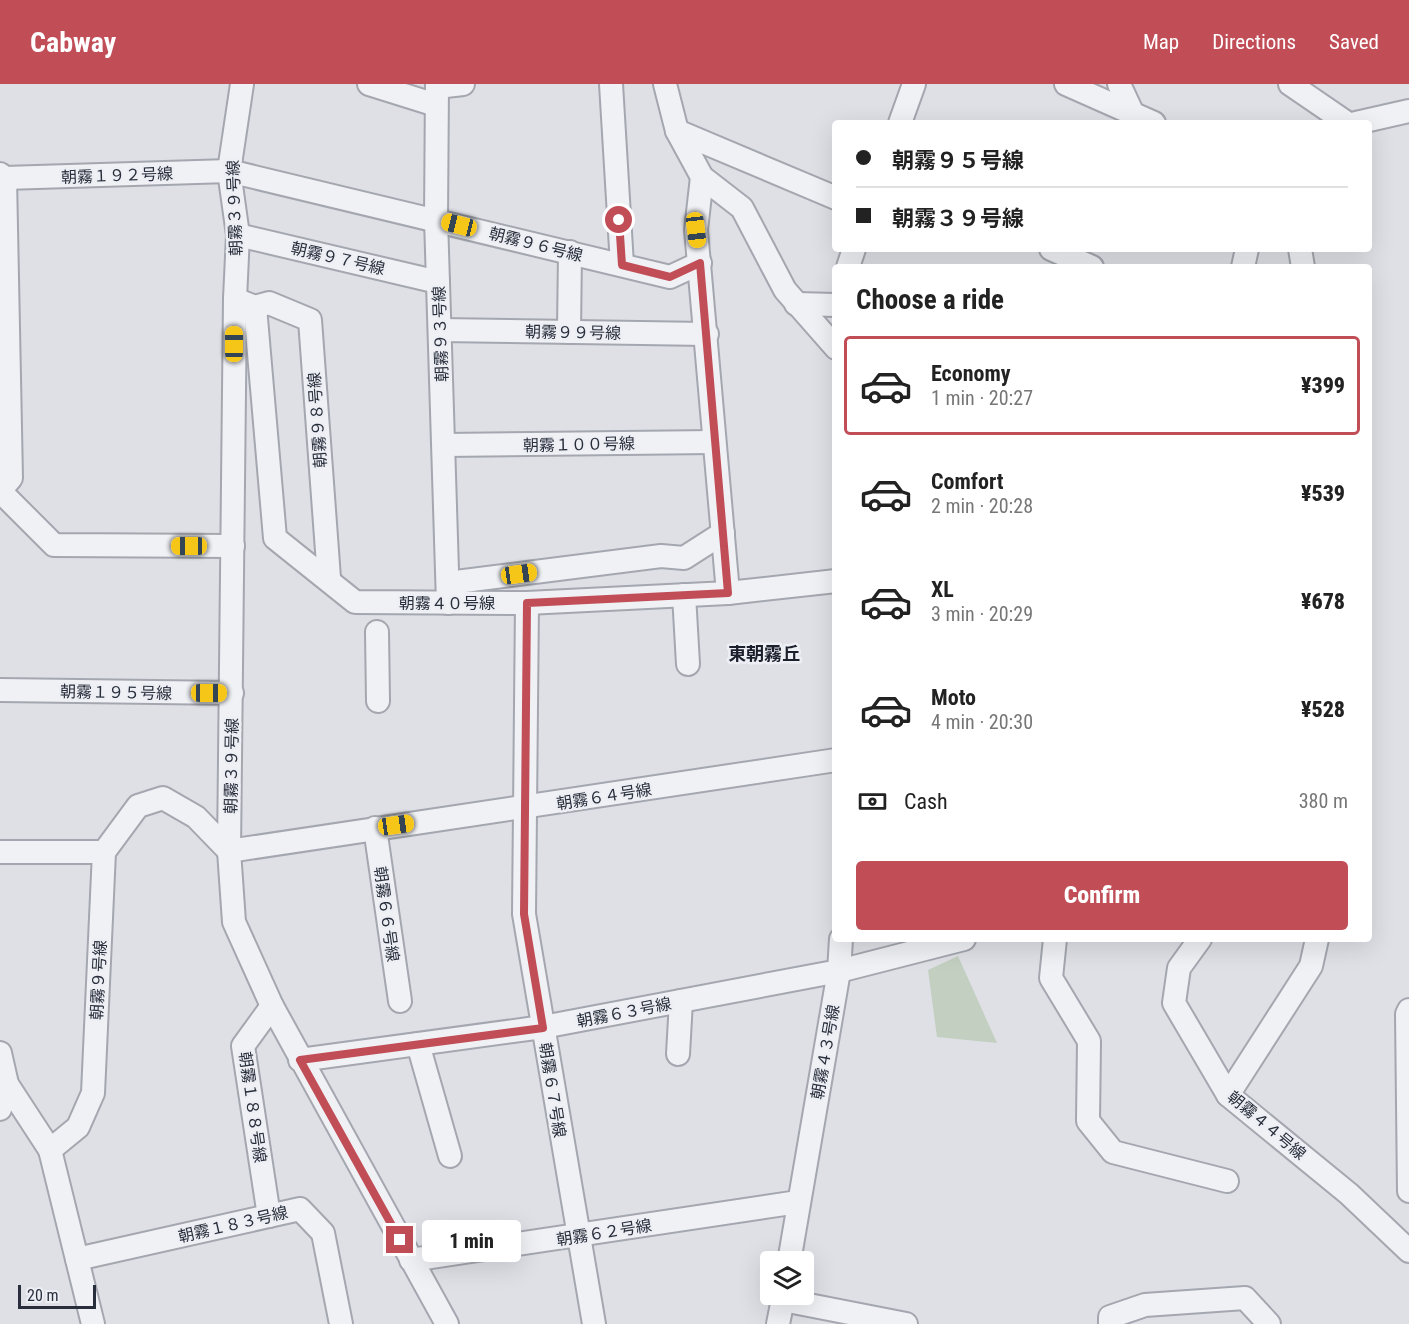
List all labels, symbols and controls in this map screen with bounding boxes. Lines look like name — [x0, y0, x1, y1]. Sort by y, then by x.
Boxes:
text: Cabway — [30, 26, 116, 59]
text: Map — [1143, 30, 1179, 54]
text: Directions — [1212, 30, 1296, 54]
text: Saved — [1329, 30, 1379, 54]
text: 朝霧９５号線 — [892, 148, 1024, 173]
street label: 朝霧３９号線 — [223, 160, 246, 256]
street label: 朝霧１９２号線 — [61, 164, 173, 187]
route start — [605, 206, 632, 233]
text: 朝霧３９号線 — [892, 206, 1024, 231]
car — [685, 211, 707, 249]
car — [439, 212, 479, 238]
street label: 朝霧９６号線 — [487, 224, 585, 265]
street label: 朝霧９７号線 — [289, 238, 387, 279]
text: Choose a ride — [856, 284, 1004, 316]
street label: 朝霧９３号線 — [429, 286, 452, 382]
street label: 朝霧９９号線 — [525, 322, 621, 343]
car — [225, 326, 243, 362]
icon: car — [859, 359, 913, 413]
text: Economy — [931, 361, 1011, 386]
street label: 朝霧９８号線 — [305, 371, 330, 469]
text: ¥399 — [1301, 373, 1345, 398]
text: 1 min · 20:27 — [931, 386, 1033, 410]
street label: 朝霧１００号線 — [523, 434, 635, 455]
icon: car — [859, 467, 913, 521]
text: Comfort — [931, 469, 1004, 494]
text: ¥539 — [1301, 481, 1345, 506]
text: 2 min · 20:28 — [931, 494, 1033, 518]
car — [171, 537, 207, 555]
car — [500, 563, 538, 585]
icon: car — [859, 575, 913, 629]
text: XL — [931, 577, 954, 602]
text: ¥678 — [1301, 589, 1345, 614]
street label: 朝霧４０号線 — [399, 594, 495, 613]
text: 3 min · 20:29 — [931, 602, 1033, 626]
district label: 東朝霧丘 — [728, 643, 800, 664]
street label: 朝霧１９５号線 — [60, 682, 172, 703]
icon: car — [859, 683, 913, 737]
car — [191, 684, 227, 702]
text: Moto — [931, 685, 976, 710]
text: ¥528 — [1301, 697, 1345, 722]
text: 4 min · 20:30 — [931, 710, 1033, 734]
street label: 朝霧３９号線 — [221, 718, 242, 814]
street label: 朝霧６４号線 — [555, 780, 653, 813]
icon: cash — [856, 785, 889, 818]
text: Cash — [904, 789, 948, 814]
text: 380 m — [1299, 789, 1348, 813]
car — [377, 814, 415, 836]
button: Confirm — [856, 861, 1348, 930]
street label: 朝霧６６号線 — [370, 865, 403, 963]
street label: 朝霧９号線 — [87, 940, 110, 1020]
street label: 朝霧６３号線 — [575, 994, 673, 1031]
street label: 朝霧４３号線 — [808, 1003, 843, 1101]
street label: 朝霧６７号線 — [536, 1041, 569, 1139]
street label: 朝霧１８８号線 — [235, 1050, 270, 1164]
street label: 朝霧４４号線 — [1224, 1087, 1310, 1164]
street label: 朝霧１８３号線 — [176, 1203, 290, 1246]
street label: 朝霧６２号線 — [555, 1216, 653, 1249]
callout: 1 min — [421, 1219, 520, 1261]
route end — [386, 1226, 413, 1253]
text: 1 min — [449, 1229, 494, 1253]
map controls — [760, 1251, 814, 1305]
button: layers — [760, 1251, 814, 1305]
scale bar — [18, 1282, 96, 1310]
text: 20 m — [27, 1286, 59, 1305]

